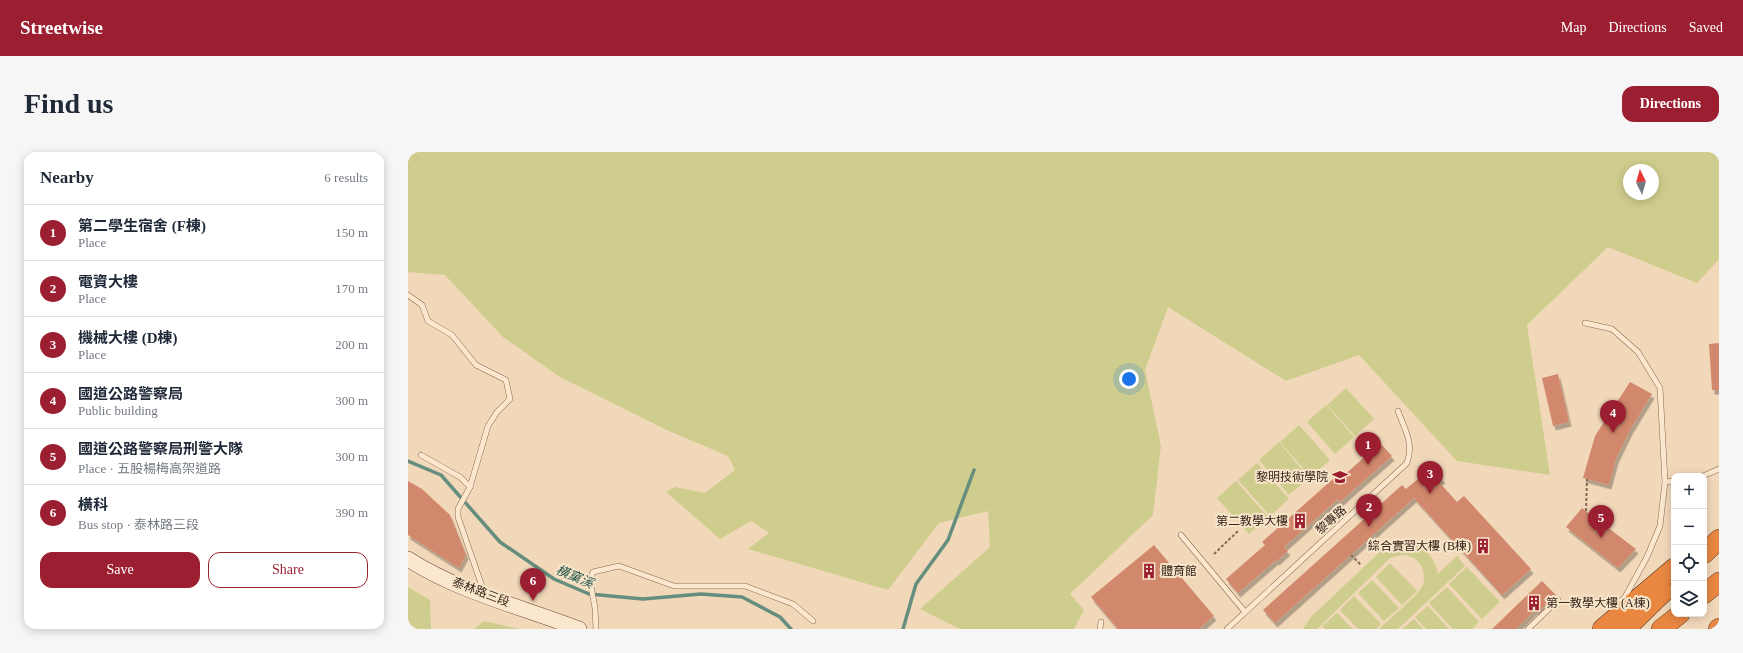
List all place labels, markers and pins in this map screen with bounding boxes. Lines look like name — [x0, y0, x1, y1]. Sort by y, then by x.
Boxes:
pin: 4 — [1600, 400, 1626, 433]
pin: 1 — [1355, 432, 1381, 465]
pin: 3 — [1417, 461, 1443, 494]
school or university icon: 黎明技術學院 — [1331, 468, 1349, 486]
place label: 黎明技術學院 — [1256, 470, 1328, 484]
pin: 2 — [1356, 494, 1382, 527]
pin: 5 — [1588, 505, 1614, 538]
building icon: 第二教學大樓 — [1291, 512, 1309, 530]
place label: 第二教學大樓 — [1216, 514, 1288, 528]
building icon: 綜合實習大樓 (B棟) — [1474, 537, 1492, 555]
place label: 綜合實習大樓 (B棟) — [1368, 539, 1471, 553]
building icon: 體育館 — [1140, 562, 1158, 580]
place label: 體育館 — [1161, 564, 1197, 578]
pin: 6 — [520, 568, 546, 601]
building icon: 第一教學大樓 (A棟) — [1525, 594, 1543, 612]
place label: 第一教學大樓 (A棟) — [1546, 596, 1650, 610]

